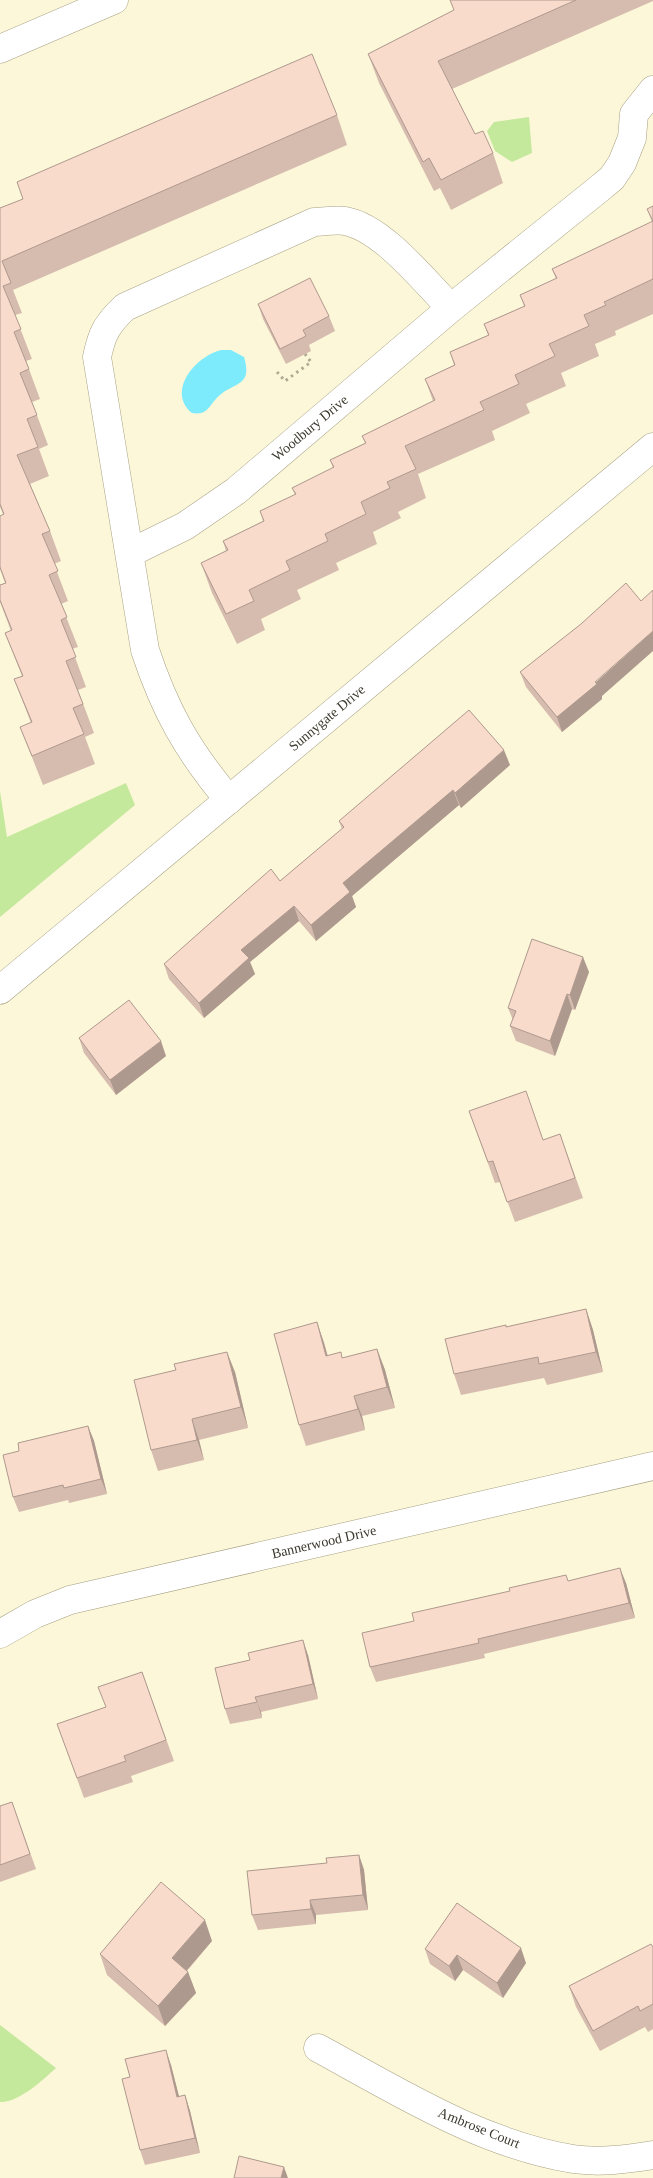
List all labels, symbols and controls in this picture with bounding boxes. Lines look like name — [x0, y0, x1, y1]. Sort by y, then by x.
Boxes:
street label: Woodbury Drive — [269, 392, 351, 464]
street label: Sunnygate Drive — [286, 682, 368, 754]
street label: Bannerwood Drive — [270, 1523, 378, 1561]
street label: Ambrose Court — [436, 2105, 522, 2151]

